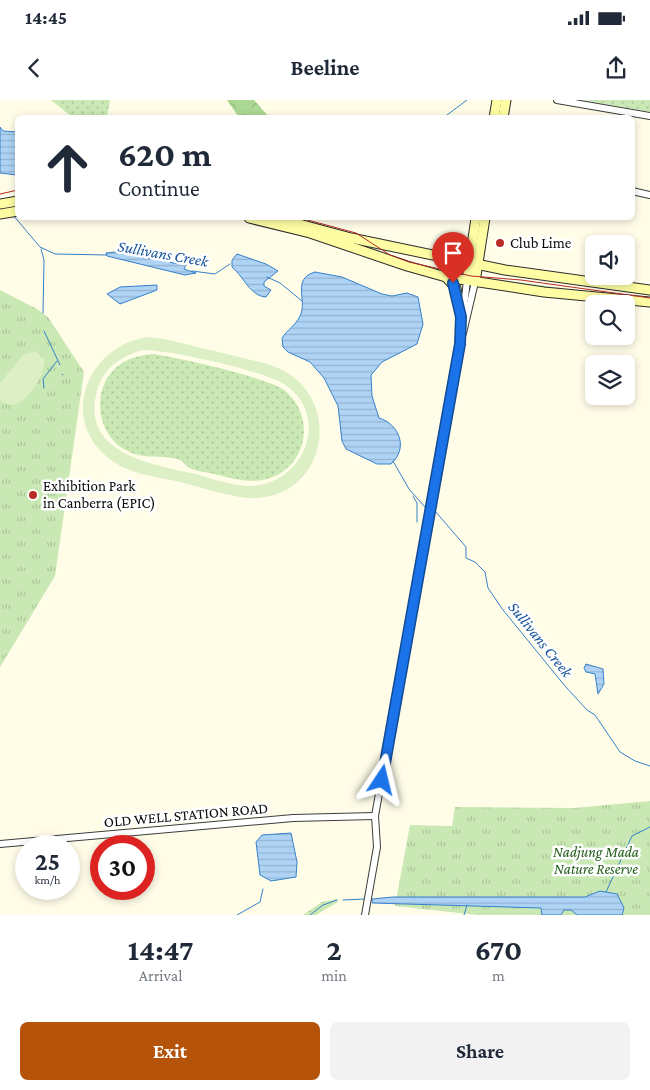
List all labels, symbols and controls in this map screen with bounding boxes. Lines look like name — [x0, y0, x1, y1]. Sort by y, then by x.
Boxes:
text: 14:45 — [25, 7, 67, 28]
icon: back — [20, 54, 48, 82]
icon: share — [602, 54, 630, 82]
text: Beeline — [290, 55, 360, 80]
icon: ahead — [35, 135, 100, 200]
text: 620 m — [118, 135, 212, 174]
text: Continue — [118, 176, 200, 201]
pin — [432, 232, 474, 283]
place label: Club Lime — [510, 235, 572, 251]
map controls — [585, 235, 635, 405]
button: sound — [585, 235, 635, 285]
water label: Sullivans Creek — [116, 237, 210, 270]
marker: Club Lime — [494, 237, 506, 249]
icon: arrive — [439, 239, 467, 267]
button: search — [585, 295, 635, 345]
button: layers — [585, 355, 635, 405]
place label: Exhibition Park in Canberra (EPIC) — [43, 478, 156, 512]
marker: Exhibition Park in Canberra (EPIC) — [27, 489, 39, 501]
water label: Sullivans Creek — [505, 598, 577, 681]
position arrow — [355, 753, 407, 805]
street label: OLD WELL STATION ROAD — [103, 800, 269, 830]
speed limit sign: 30 — [90, 835, 155, 900]
park label: Nadjung Mada Nature Reserve — [553, 844, 639, 877]
text: 25 — [35, 848, 60, 875]
text: km/h — [35, 873, 60, 887]
text: 14:47 — [128, 933, 193, 966]
text: 2 — [326, 933, 342, 966]
text: 670 — [475, 933, 522, 966]
text: Arrival — [139, 967, 182, 984]
text: min — [321, 967, 347, 984]
text: m — [492, 967, 505, 984]
button: Exit — [20, 1022, 320, 1080]
button: Share — [330, 1022, 630, 1080]

